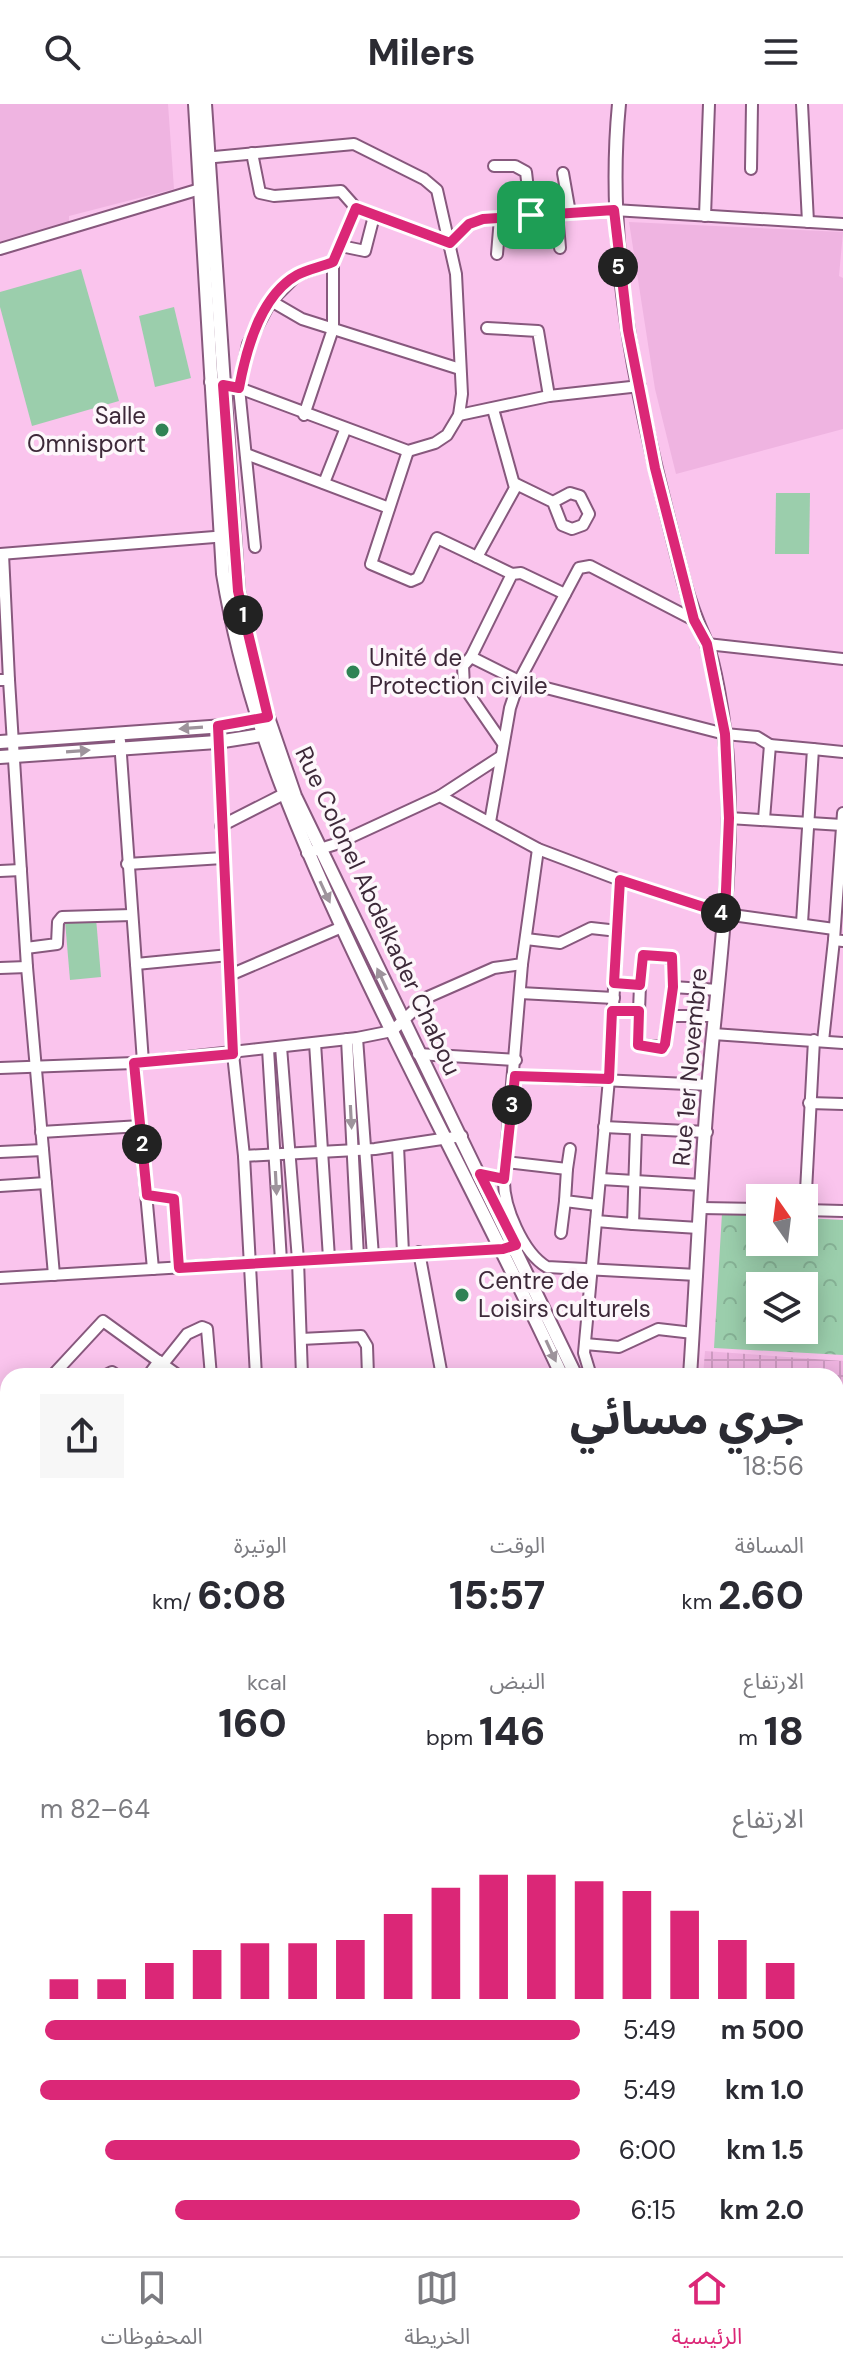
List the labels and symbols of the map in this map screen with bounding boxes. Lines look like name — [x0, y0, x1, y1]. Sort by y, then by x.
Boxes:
pin — [497, 181, 565, 249]
pin: 5 — [598, 247, 638, 287]
place label: Salle Omnisport — [27, 400, 146, 459]
marker: Salle Omnisport — [153, 421, 171, 439]
pin: 1 — [223, 595, 263, 635]
place label: Unité de Protection civile — [369, 642, 548, 701]
marker: Unité de Protection civile — [344, 663, 362, 681]
one-way arrow — [178, 722, 203, 735]
street label: Rue Colonel Abdelkader Chabou — [288, 741, 468, 1080]
one-way arrow — [66, 744, 91, 757]
one-way arrow — [318, 880, 332, 903]
pin: 4 — [701, 893, 741, 933]
one-way arrow — [375, 967, 389, 991]
street label: Rue 1er Novembre — [665, 967, 714, 1167]
pin: 3 — [492, 1085, 532, 1125]
one-way arrow — [345, 1105, 358, 1130]
pin: 2 — [122, 1124, 162, 1164]
one-way arrow — [270, 1171, 283, 1196]
north arrow — [746, 1184, 818, 1256]
place label: Centre de Loisirs culturels — [478, 1265, 651, 1324]
marker: Centre de Loisirs culturels — [453, 1286, 471, 1304]
one-way arrow — [544, 1340, 557, 1363]

